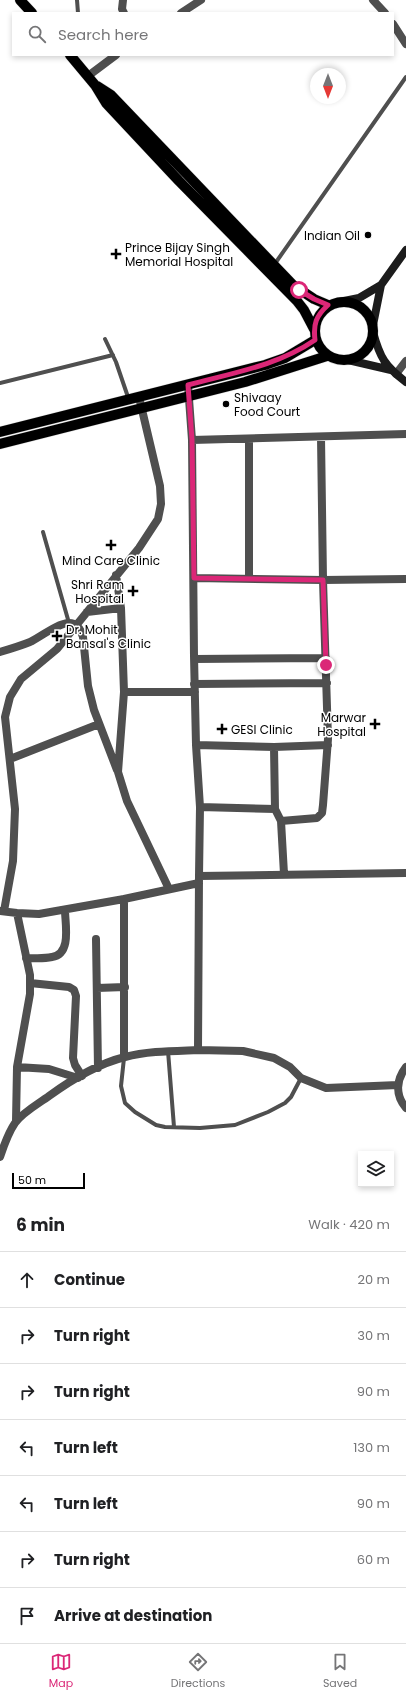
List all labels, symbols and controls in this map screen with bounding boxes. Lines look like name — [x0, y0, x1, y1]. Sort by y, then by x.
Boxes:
search box — [12, 12, 394, 56]
icon: search — [26, 23, 48, 45]
text: Search here — [58, 24, 148, 45]
north arrow — [310, 68, 346, 104]
place label: Indian Oil — [304, 227, 360, 244]
marker: Indian Oil — [363, 230, 373, 240]
place label: Prince Bijay Singh Memorial Hospital — [125, 239, 233, 270]
marker: Prince Bijay Singh Memorial Hospital — [110, 248, 122, 260]
route start — [290, 281, 308, 299]
place label: Shivaay Food Court — [234, 389, 300, 420]
marker: Shivaay Food Court — [221, 399, 231, 409]
marker: Mind Care Clinic — [105, 539, 117, 551]
place label: Mind Care Clinic — [62, 552, 160, 569]
place label: Shri Ram Hospital — [71, 576, 124, 607]
marker: Shri Ram Hospital — [127, 585, 139, 597]
place label: Dr. Mohit Bansal's Clinic — [66, 621, 151, 652]
marker: Dr. Mohit Bansal's Clinic — [51, 630, 63, 642]
route end — [317, 656, 335, 674]
place label: Marwar Hospital — [317, 709, 367, 740]
marker: Marwar Hospital — [369, 718, 381, 730]
place label: GESI Clinic — [231, 721, 293, 738]
marker: GESI Clinic — [216, 723, 228, 735]
map controls — [358, 1151, 394, 1187]
button: layers — [358, 1151, 394, 1187]
scale bar — [12, 1171, 85, 1190]
text: 50 m — [18, 1172, 46, 1188]
text: 6 min — [16, 1213, 65, 1237]
text: Walk · 420 m — [308, 1215, 390, 1234]
icon: ahead — [16, 1269, 38, 1291]
text: Continue — [54, 1269, 125, 1290]
text: 20 m — [357, 1270, 390, 1289]
icon: right — [16, 1325, 38, 1347]
text: Turn right — [54, 1325, 130, 1346]
text: 30 m — [357, 1326, 390, 1345]
icon: right — [16, 1381, 38, 1403]
text: Turn right — [54, 1381, 130, 1402]
text: 90 m — [357, 1382, 390, 1401]
icon: left — [16, 1437, 38, 1459]
text: Turn left — [54, 1437, 118, 1458]
text: 130 m — [353, 1438, 390, 1457]
icon: left — [16, 1493, 38, 1515]
text: Turn left — [54, 1493, 118, 1514]
text: 90 m — [357, 1494, 390, 1513]
icon: right — [16, 1549, 38, 1571]
text: Turn right — [54, 1549, 130, 1570]
text: 60 m — [357, 1550, 390, 1569]
icon: arrive — [16, 1605, 38, 1627]
text: Arrive at destination — [54, 1605, 212, 1626]
tab: Map — [49, 1651, 73, 1692]
tab: Directions — [171, 1651, 225, 1692]
tab: Saved — [323, 1651, 357, 1692]

